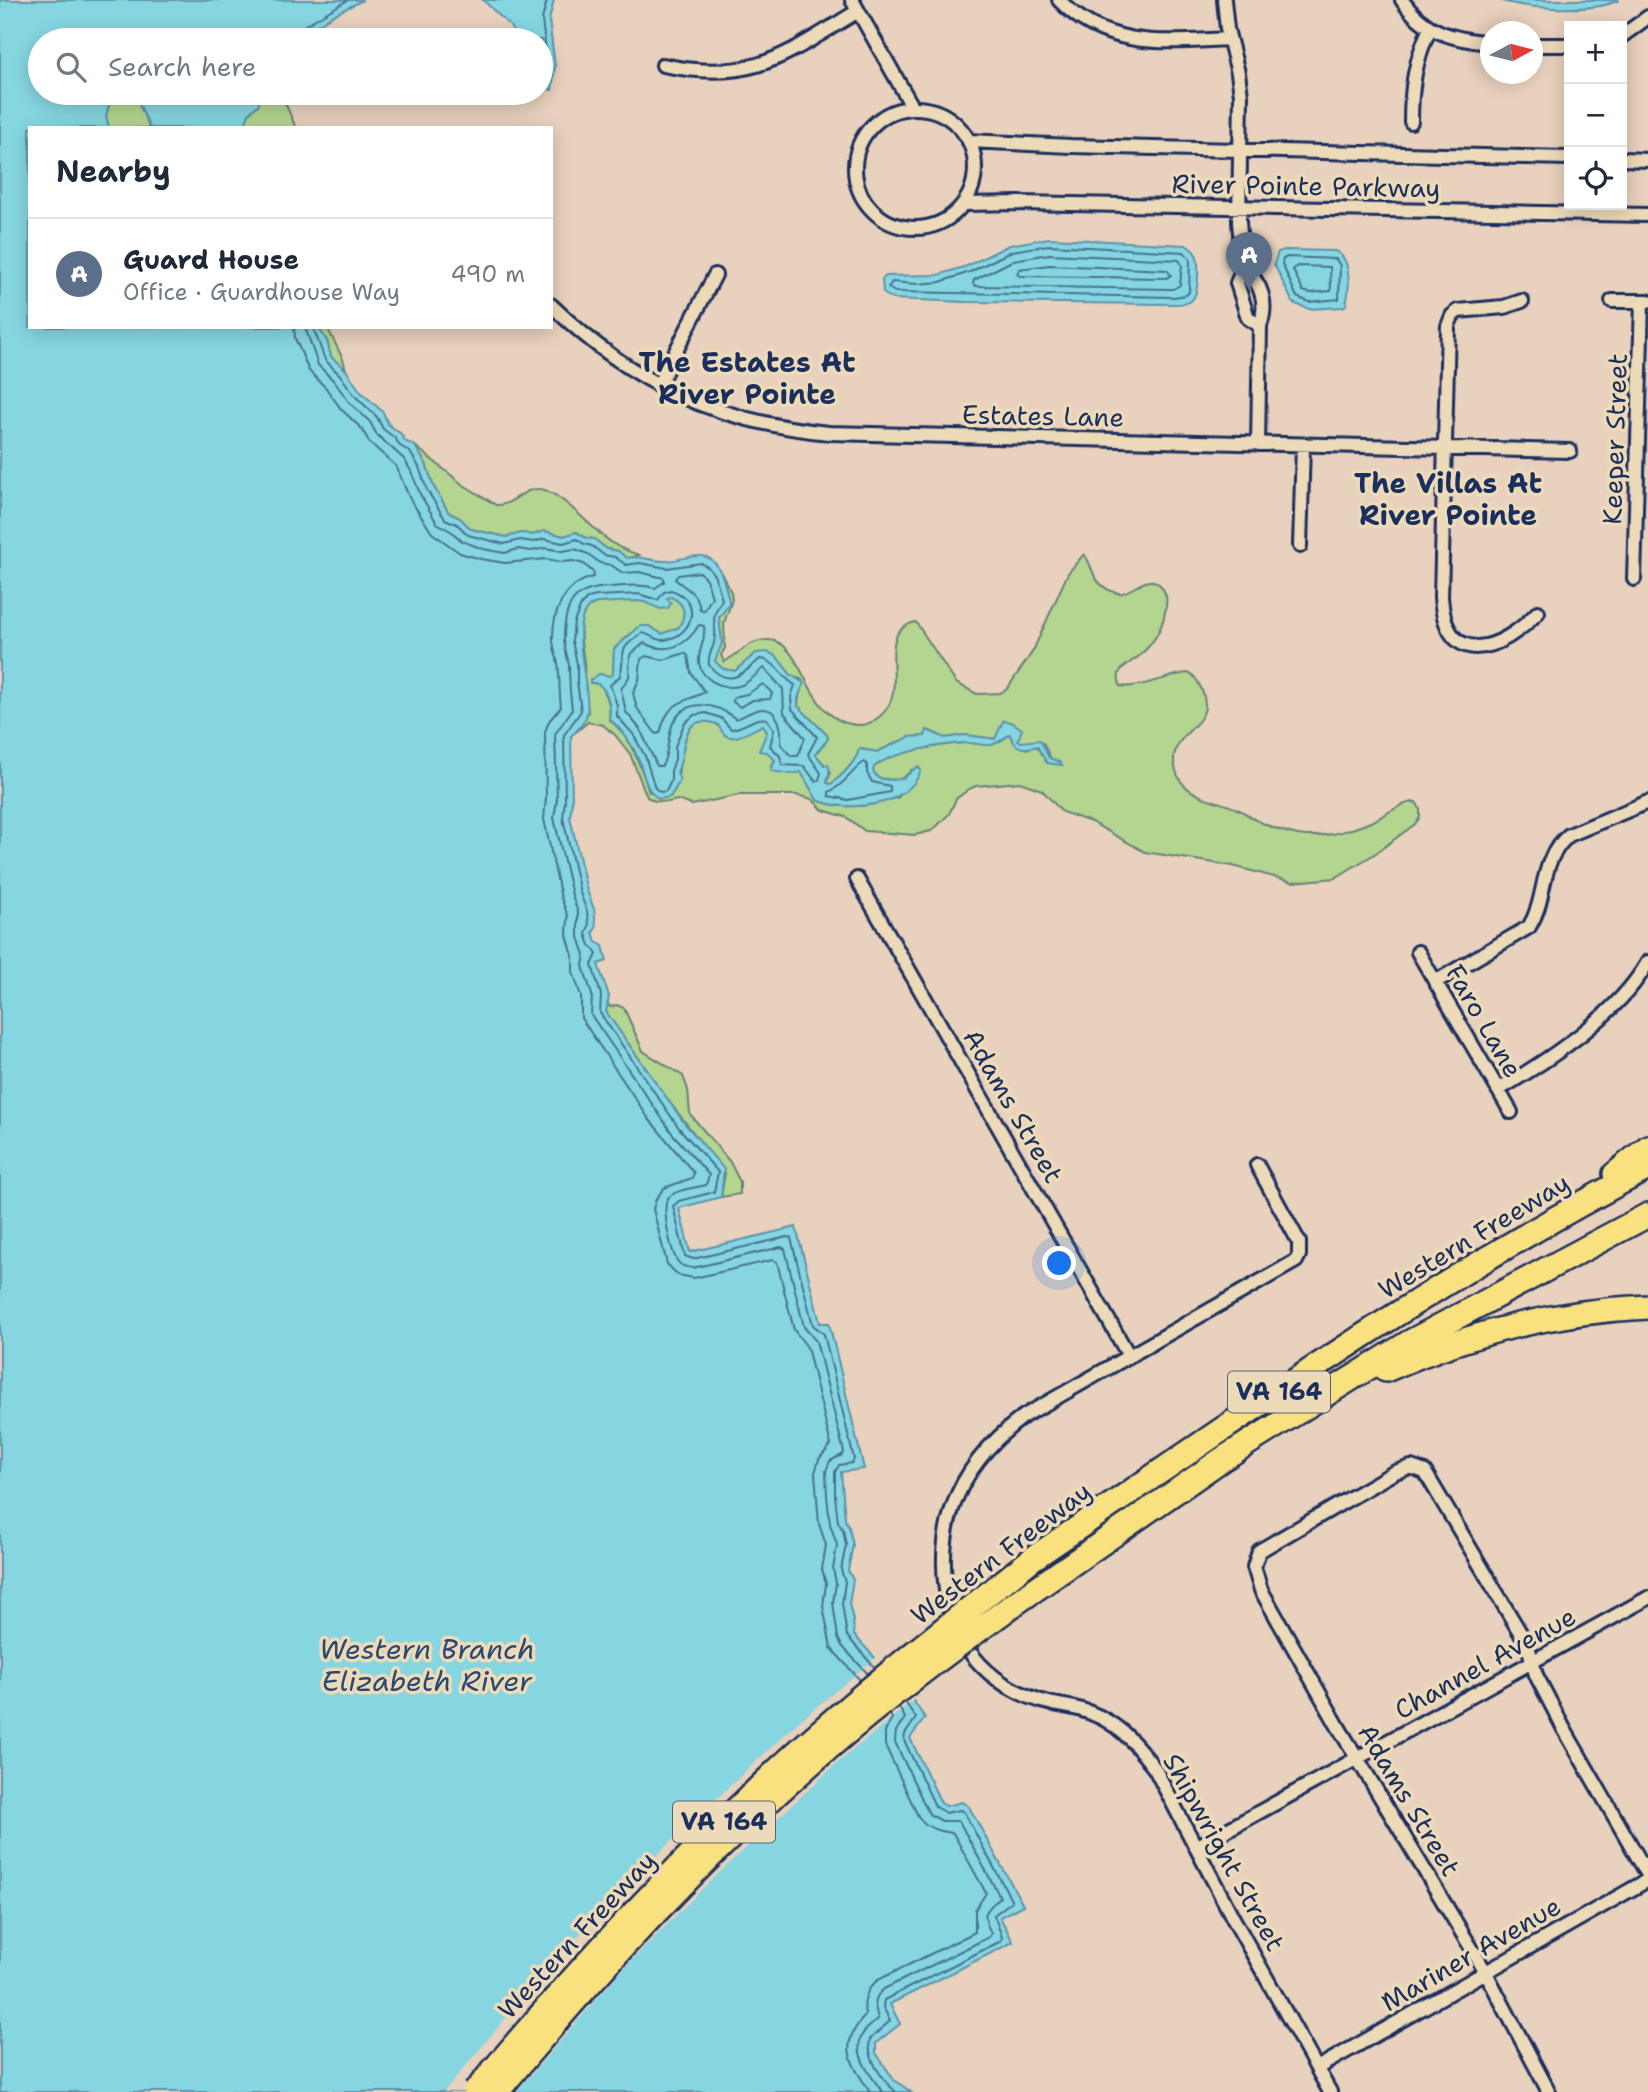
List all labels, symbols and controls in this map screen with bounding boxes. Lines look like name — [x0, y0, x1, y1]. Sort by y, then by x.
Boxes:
north arrow — [1480, 21, 1543, 84]
map controls — [1564, 21, 1627, 210]
button: + — [1564, 21, 1627, 84]
search box — [28, 28, 553, 105]
icon: search — [52, 48, 90, 86]
text: Search here — [108, 49, 257, 84]
button: − — [1564, 84, 1627, 147]
button: locate — [1564, 147, 1627, 210]
text: Nearby — [56, 151, 171, 192]
street label: River Pointe Parkway — [1171, 166, 1441, 205]
pin: A — [1226, 232, 1272, 290]
text: Guard House — [123, 242, 299, 277]
text: A — [70, 259, 88, 289]
text: 490 m — [450, 259, 525, 289]
text: Office · Guardhouse Way — [123, 277, 400, 307]
district label: The Estates At River Pointe — [638, 343, 856, 413]
street label: Keeper Street — [1594, 353, 1635, 525]
street label: Estates Lane — [962, 397, 1124, 434]
district label: The Villas At River Pointe — [1354, 464, 1542, 534]
street label: Faro Lane — [1438, 958, 1531, 1084]
street label: Adams Street — [955, 1023, 1072, 1189]
street label: Western Freeway — [1371, 1165, 1576, 1307]
your location — [1042, 1246, 1076, 1280]
road number: VA 164 — [1228, 1372, 1330, 1412]
street label: Western Freeway — [903, 1473, 1098, 1632]
street label: Channel Avenue — [1388, 1598, 1582, 1727]
water label: Western Branch Elizabeth River — [319, 1630, 535, 1700]
street label: Adams Street — [1350, 1717, 1469, 1882]
street label: Shipwright Street — [1156, 1747, 1293, 1957]
road number: VA 164 — [673, 1801, 775, 1842]
street label: Western Freeway — [490, 1843, 664, 2026]
street label: Mariner Avenue — [1375, 1888, 1567, 2019]

